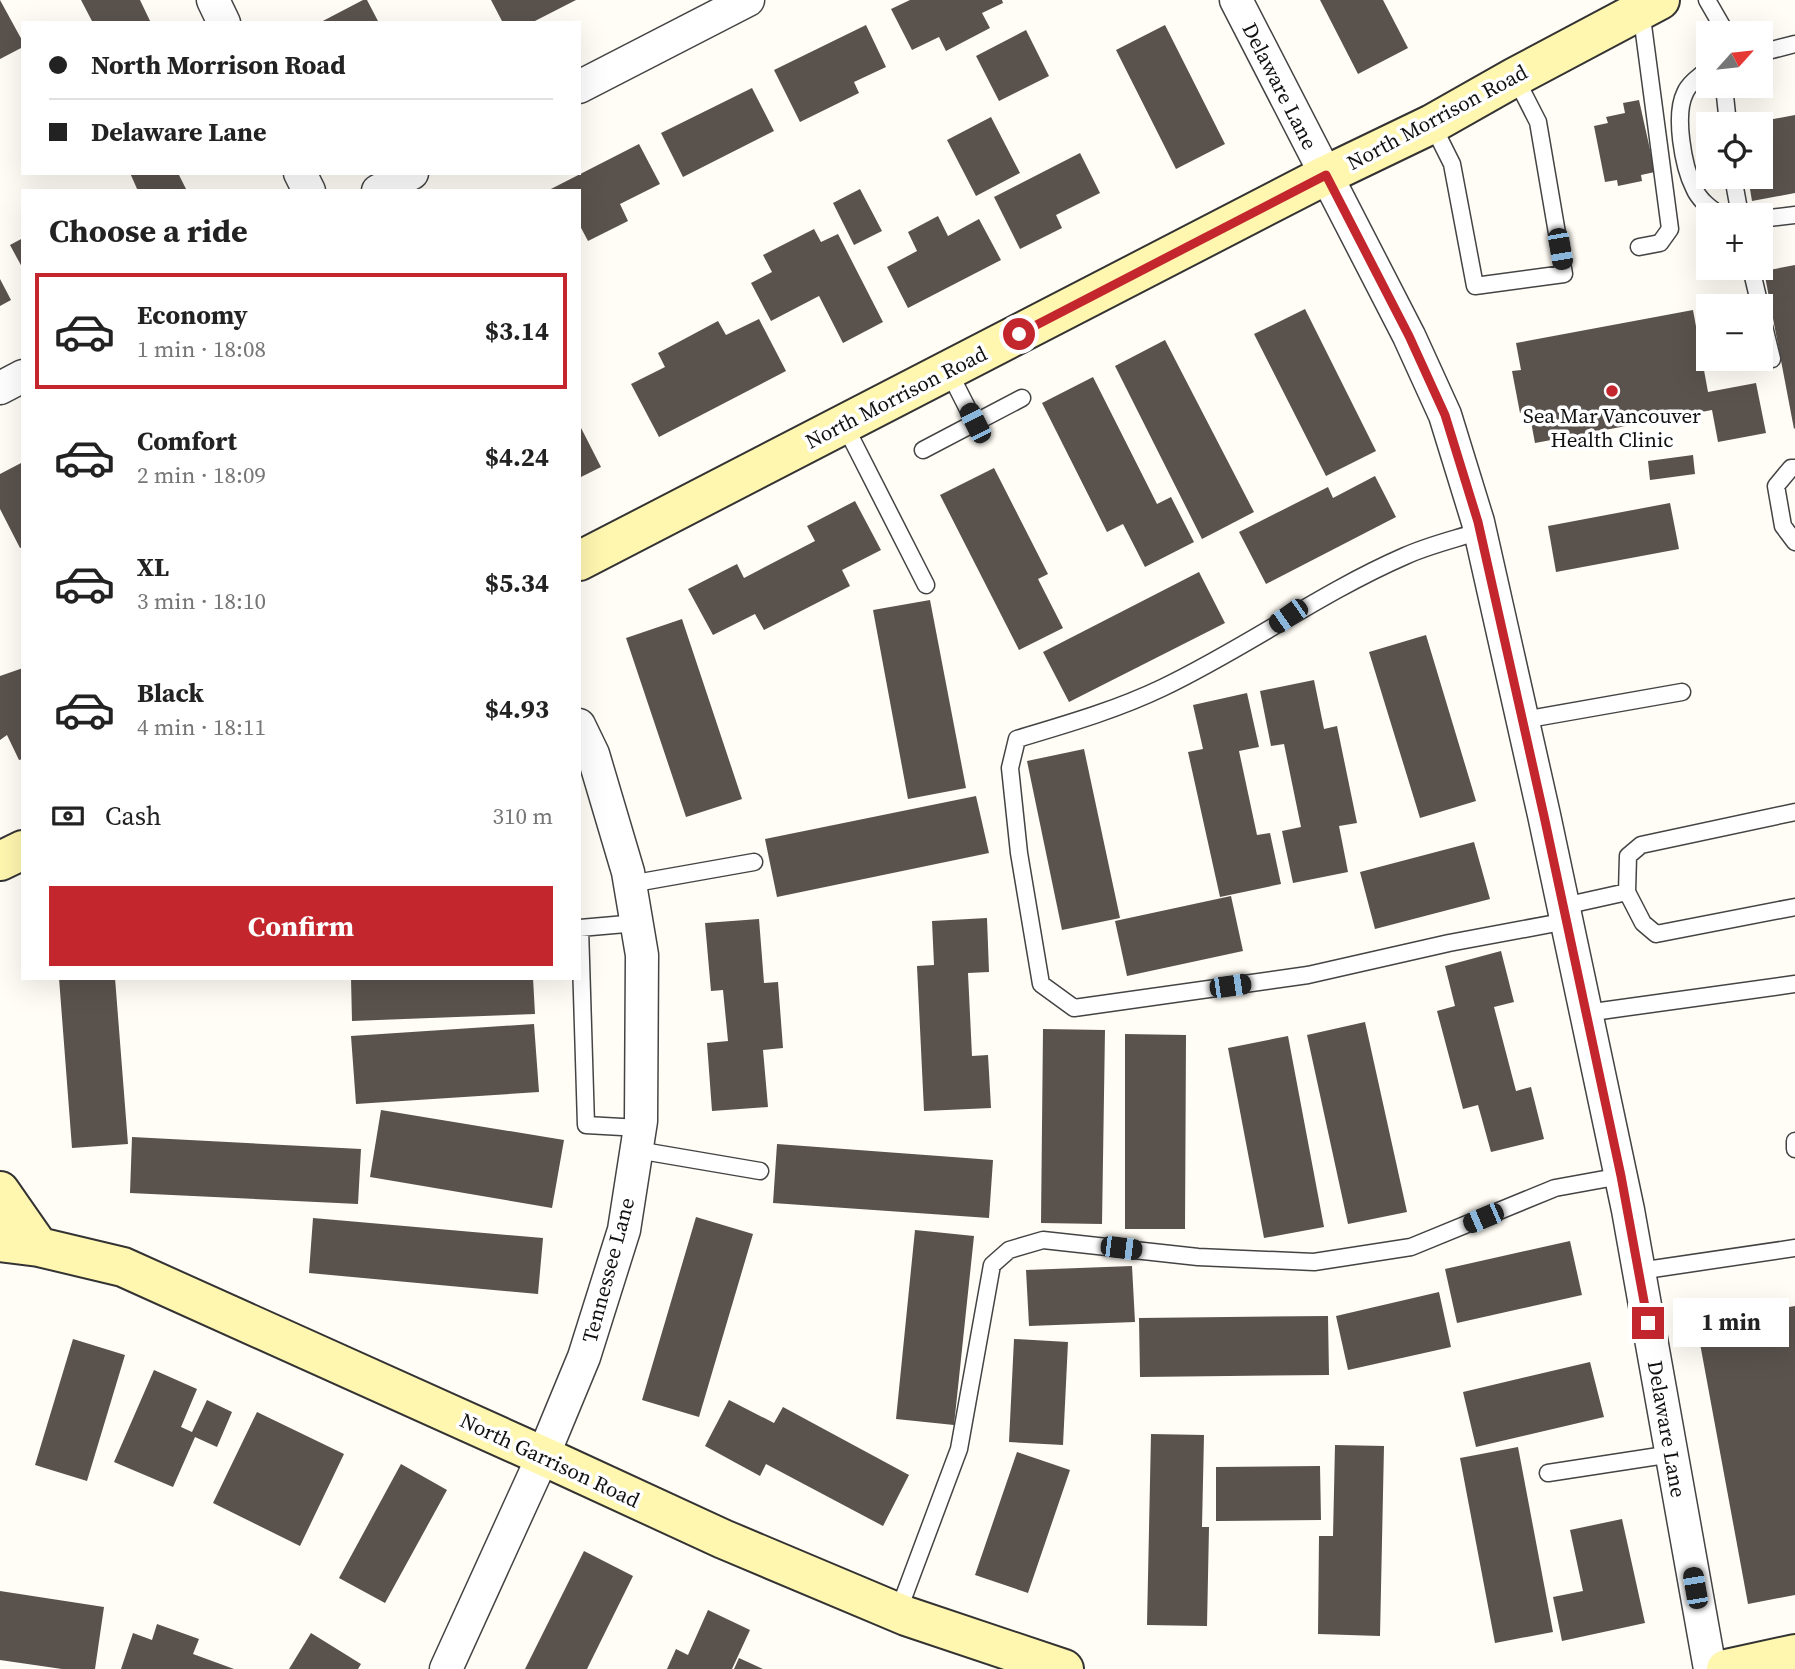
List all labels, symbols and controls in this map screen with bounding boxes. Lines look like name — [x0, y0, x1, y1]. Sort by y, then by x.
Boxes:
street label: Delaware Lane — [1236, 18, 1324, 154]
north arrow — [1696, 21, 1773, 98]
map controls — [1696, 21, 1773, 371]
text: North Morrison Road — [91, 47, 346, 83]
street label: North Morrison Road — [1342, 57, 1532, 177]
button: locate — [1696, 112, 1773, 189]
text: Delaware Lane — [91, 114, 267, 150]
button: + — [1696, 203, 1773, 280]
text: Choose a ride — [49, 209, 248, 253]
car — [1547, 226, 1574, 272]
button: − — [1696, 294, 1773, 371]
text: Economy — [137, 297, 248, 333]
icon: car — [53, 300, 116, 363]
text: $3.14 — [485, 313, 549, 349]
route start — [1003, 318, 1035, 350]
text: 1 min · 18:08 — [137, 333, 266, 365]
street label: North Morrison Road — [800, 339, 992, 455]
marker: Sea Mar Vancouver Health Clinic — [1604, 383, 1620, 399]
car — [957, 400, 994, 446]
place label: Sea Mar Vancouver Health Clinic — [1523, 401, 1701, 454]
text: Comfort — [137, 423, 237, 459]
icon: car — [53, 426, 116, 489]
text: $4.24 — [485, 439, 549, 475]
text: 2 min · 18:09 — [137, 459, 266, 491]
text: XL — [137, 549, 169, 585]
icon: car — [53, 552, 116, 615]
text: $5.34 — [485, 565, 549, 601]
text: 3 min · 18:10 — [137, 585, 266, 617]
car — [1265, 595, 1312, 637]
text: Black — [137, 675, 204, 711]
icon: car — [53, 678, 116, 741]
text: $4.93 — [485, 691, 549, 727]
text: 4 min · 18:11 — [137, 711, 266, 743]
icon: cash — [49, 797, 87, 835]
text: Cash — [105, 798, 161, 834]
text: 310 m — [492, 800, 553, 832]
button: Confirm — [49, 886, 553, 966]
car — [1208, 973, 1253, 999]
street label: Tennessee Lane — [575, 1194, 641, 1346]
car — [1460, 1200, 1507, 1236]
car — [1099, 1235, 1144, 1261]
callout: 1 min — [1672, 1298, 1788, 1348]
text: 1 min — [1701, 1306, 1761, 1338]
route end — [1632, 1307, 1664, 1339]
street label: Delaware Lane — [1641, 1358, 1693, 1500]
street label: North Garrison Road — [455, 1406, 645, 1514]
car — [1682, 1565, 1709, 1611]

